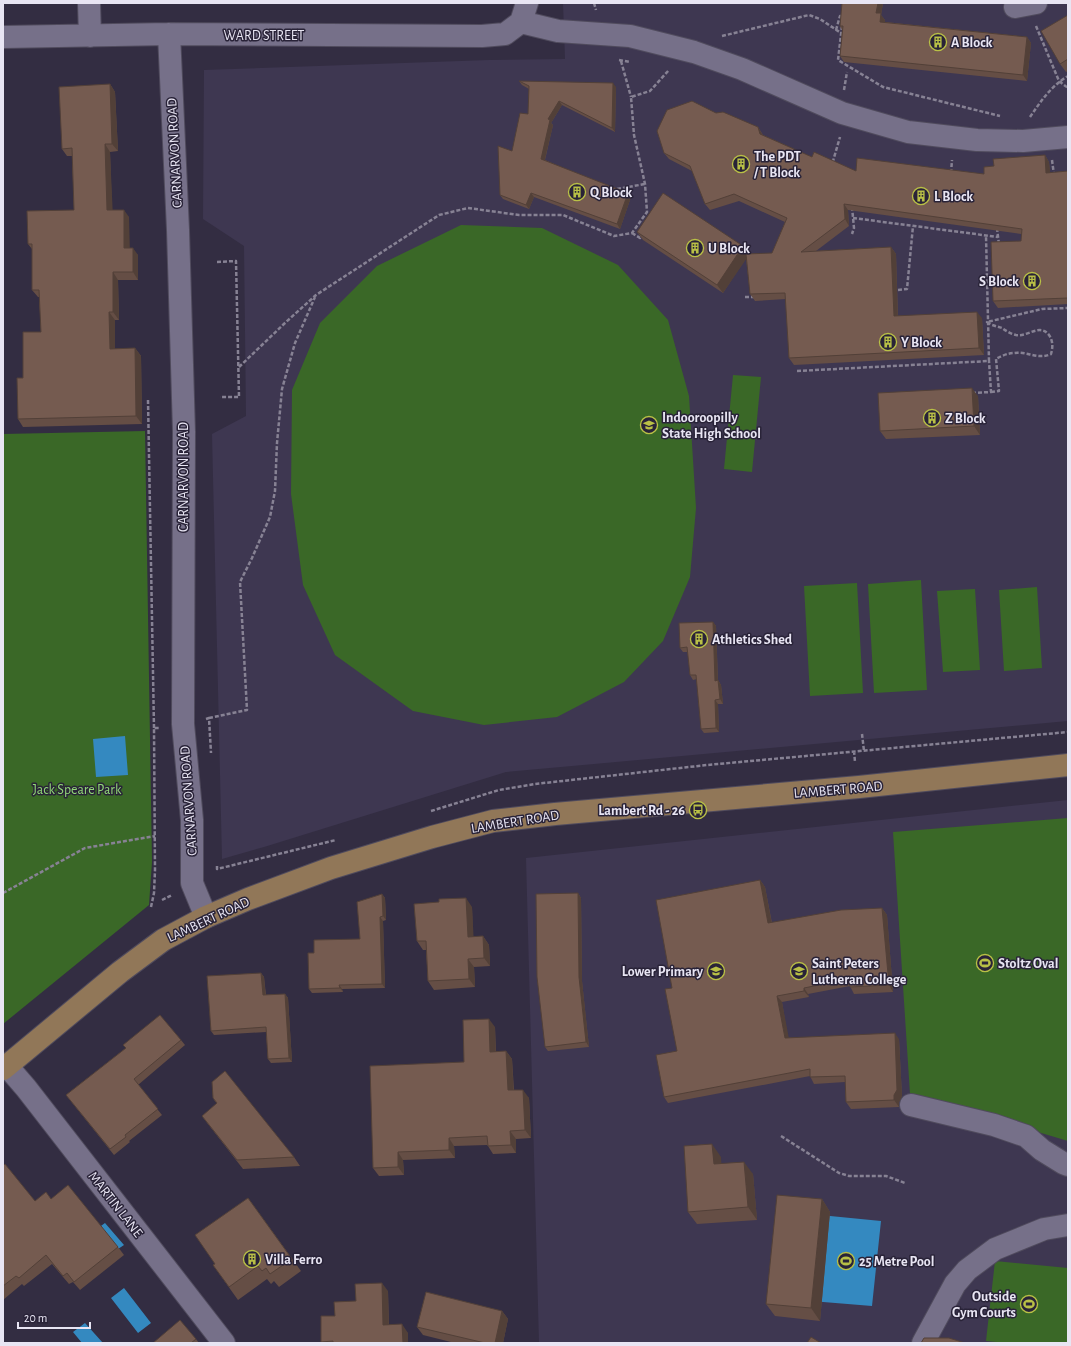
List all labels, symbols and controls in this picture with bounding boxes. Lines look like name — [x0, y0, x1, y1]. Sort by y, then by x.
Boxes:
street label: WARD STREET — [224, 29, 305, 43]
building icon: A Block — [928, 32, 948, 52]
place label: A Block — [951, 36, 993, 50]
street label: CARNARVON ROAD — [165, 98, 185, 208]
place label: The PDT / T Block — [753, 150, 801, 180]
building icon: The PDT / T Block — [731, 154, 751, 174]
building icon: Q Block — [567, 182, 587, 202]
place label: Q Block — [590, 186, 632, 200]
building icon: L Block — [911, 186, 931, 206]
place label: L Block — [934, 190, 973, 204]
building icon: U Block — [685, 238, 705, 258]
place label: U Block — [708, 242, 750, 256]
building icon: S Block — [1022, 271, 1042, 291]
place label: S Block — [979, 275, 1019, 289]
building icon: Y Block — [878, 332, 898, 352]
place label: Y Block — [901, 336, 942, 350]
building icon: Z Block — [922, 408, 942, 428]
place label: Indooroopilly State High School — [662, 411, 761, 441]
place label: Z Block — [945, 412, 986, 426]
school or university icon: Indooroopilly State High School — [639, 415, 659, 435]
street label: CARNARVON ROAD — [177, 422, 191, 532]
building icon: Athletics Shed — [689, 629, 709, 649]
place label: Athletics Shed — [712, 633, 793, 647]
street label: CARNARVON ROAD — [178, 746, 200, 856]
street label: LAMBERT ROAD — [793, 779, 883, 801]
park label: Jack Speare Park — [33, 783, 122, 797]
bus stop icon: Lambert Rd - 26 — [688, 800, 708, 820]
place label: Lambert Rd - 26 — [598, 804, 685, 818]
street label: LAMBERT ROAD — [470, 808, 560, 836]
street label: LAMBERT ROAD — [165, 895, 252, 945]
sports icon: Stoltz Oval — [975, 953, 995, 973]
place label: Saint Peters Lutheran College — [812, 957, 907, 987]
place label: Stoltz Oval — [998, 957, 1059, 971]
school or university icon: Lower Primary — [706, 961, 726, 981]
school or university icon: Saint Peters Lutheran College — [789, 961, 809, 981]
place label: Lower Primary — [622, 965, 704, 979]
street label: MARTIN LANE — [85, 1169, 145, 1240]
building icon: Villa Ferro — [242, 1249, 262, 1269]
sports icon: 25 Metre Pool — [836, 1251, 856, 1271]
place label: Villa Ferro — [265, 1253, 322, 1267]
place label: 25 Metre Pool — [859, 1255, 934, 1269]
place label: Outside Gym Courts — [952, 1290, 1016, 1320]
sports icon: Outside Gym Courts — [1019, 1294, 1039, 1314]
scale bar — [18, 1304, 90, 1330]
text: 20 m — [24, 1312, 47, 1324]

